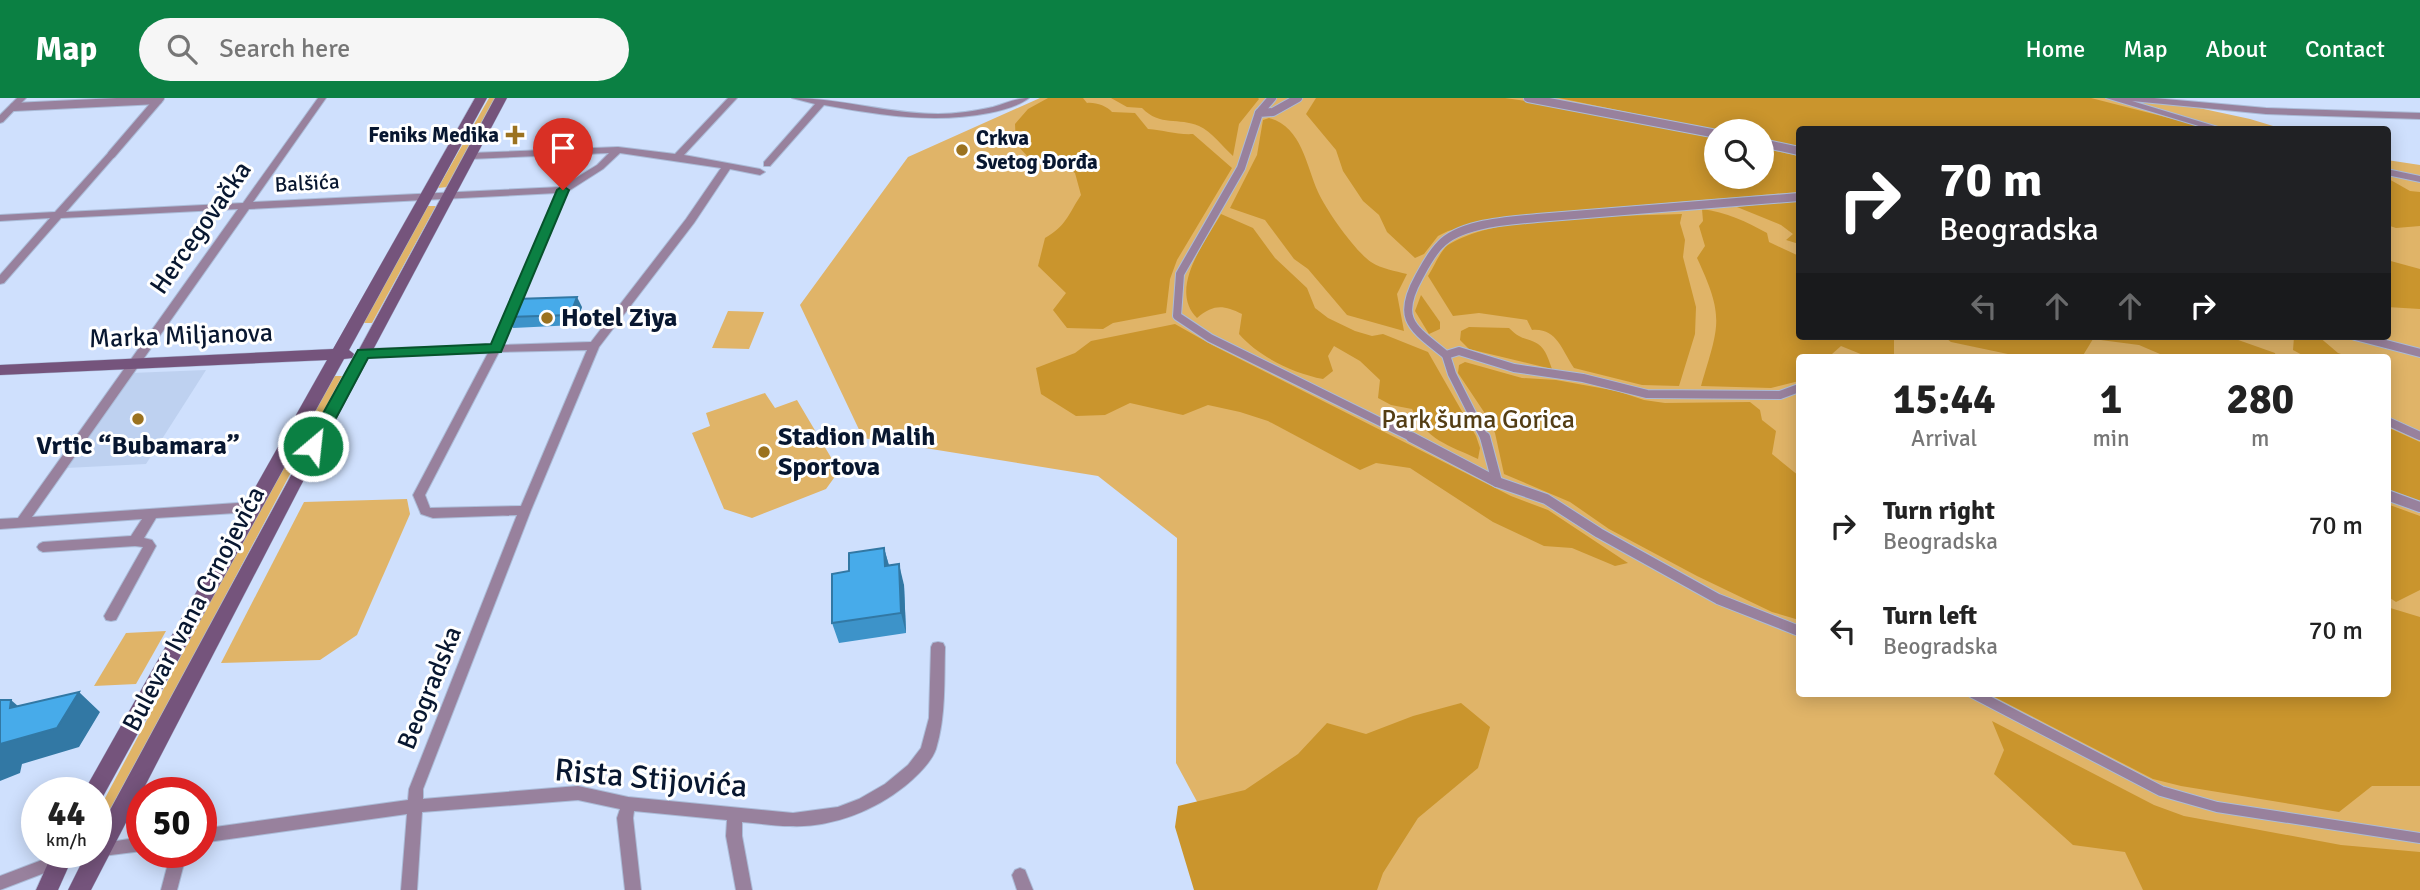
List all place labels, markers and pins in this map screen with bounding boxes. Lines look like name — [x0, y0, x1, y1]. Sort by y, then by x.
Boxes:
pin — [533, 118, 593, 190]
place label: Feniks Medika — [368, 122, 499, 148]
marker: Feniks Medika — [505, 125, 525, 145]
place label: Crkva Svetog Đorđa — [976, 125, 1098, 175]
marker: Crkva Svetog Đorđa — [954, 142, 970, 158]
place label: Hotel Ziya — [561, 302, 677, 334]
marker: Hotel Ziya — [539, 310, 555, 326]
marker: Vrtic “Bubamara” — [130, 411, 146, 427]
place label: Stadion Malih Sportova — [778, 421, 935, 483]
place label: Vrtic “Bubamara” — [36, 430, 240, 462]
marker: Stadion Malih Sportova — [756, 444, 772, 460]

